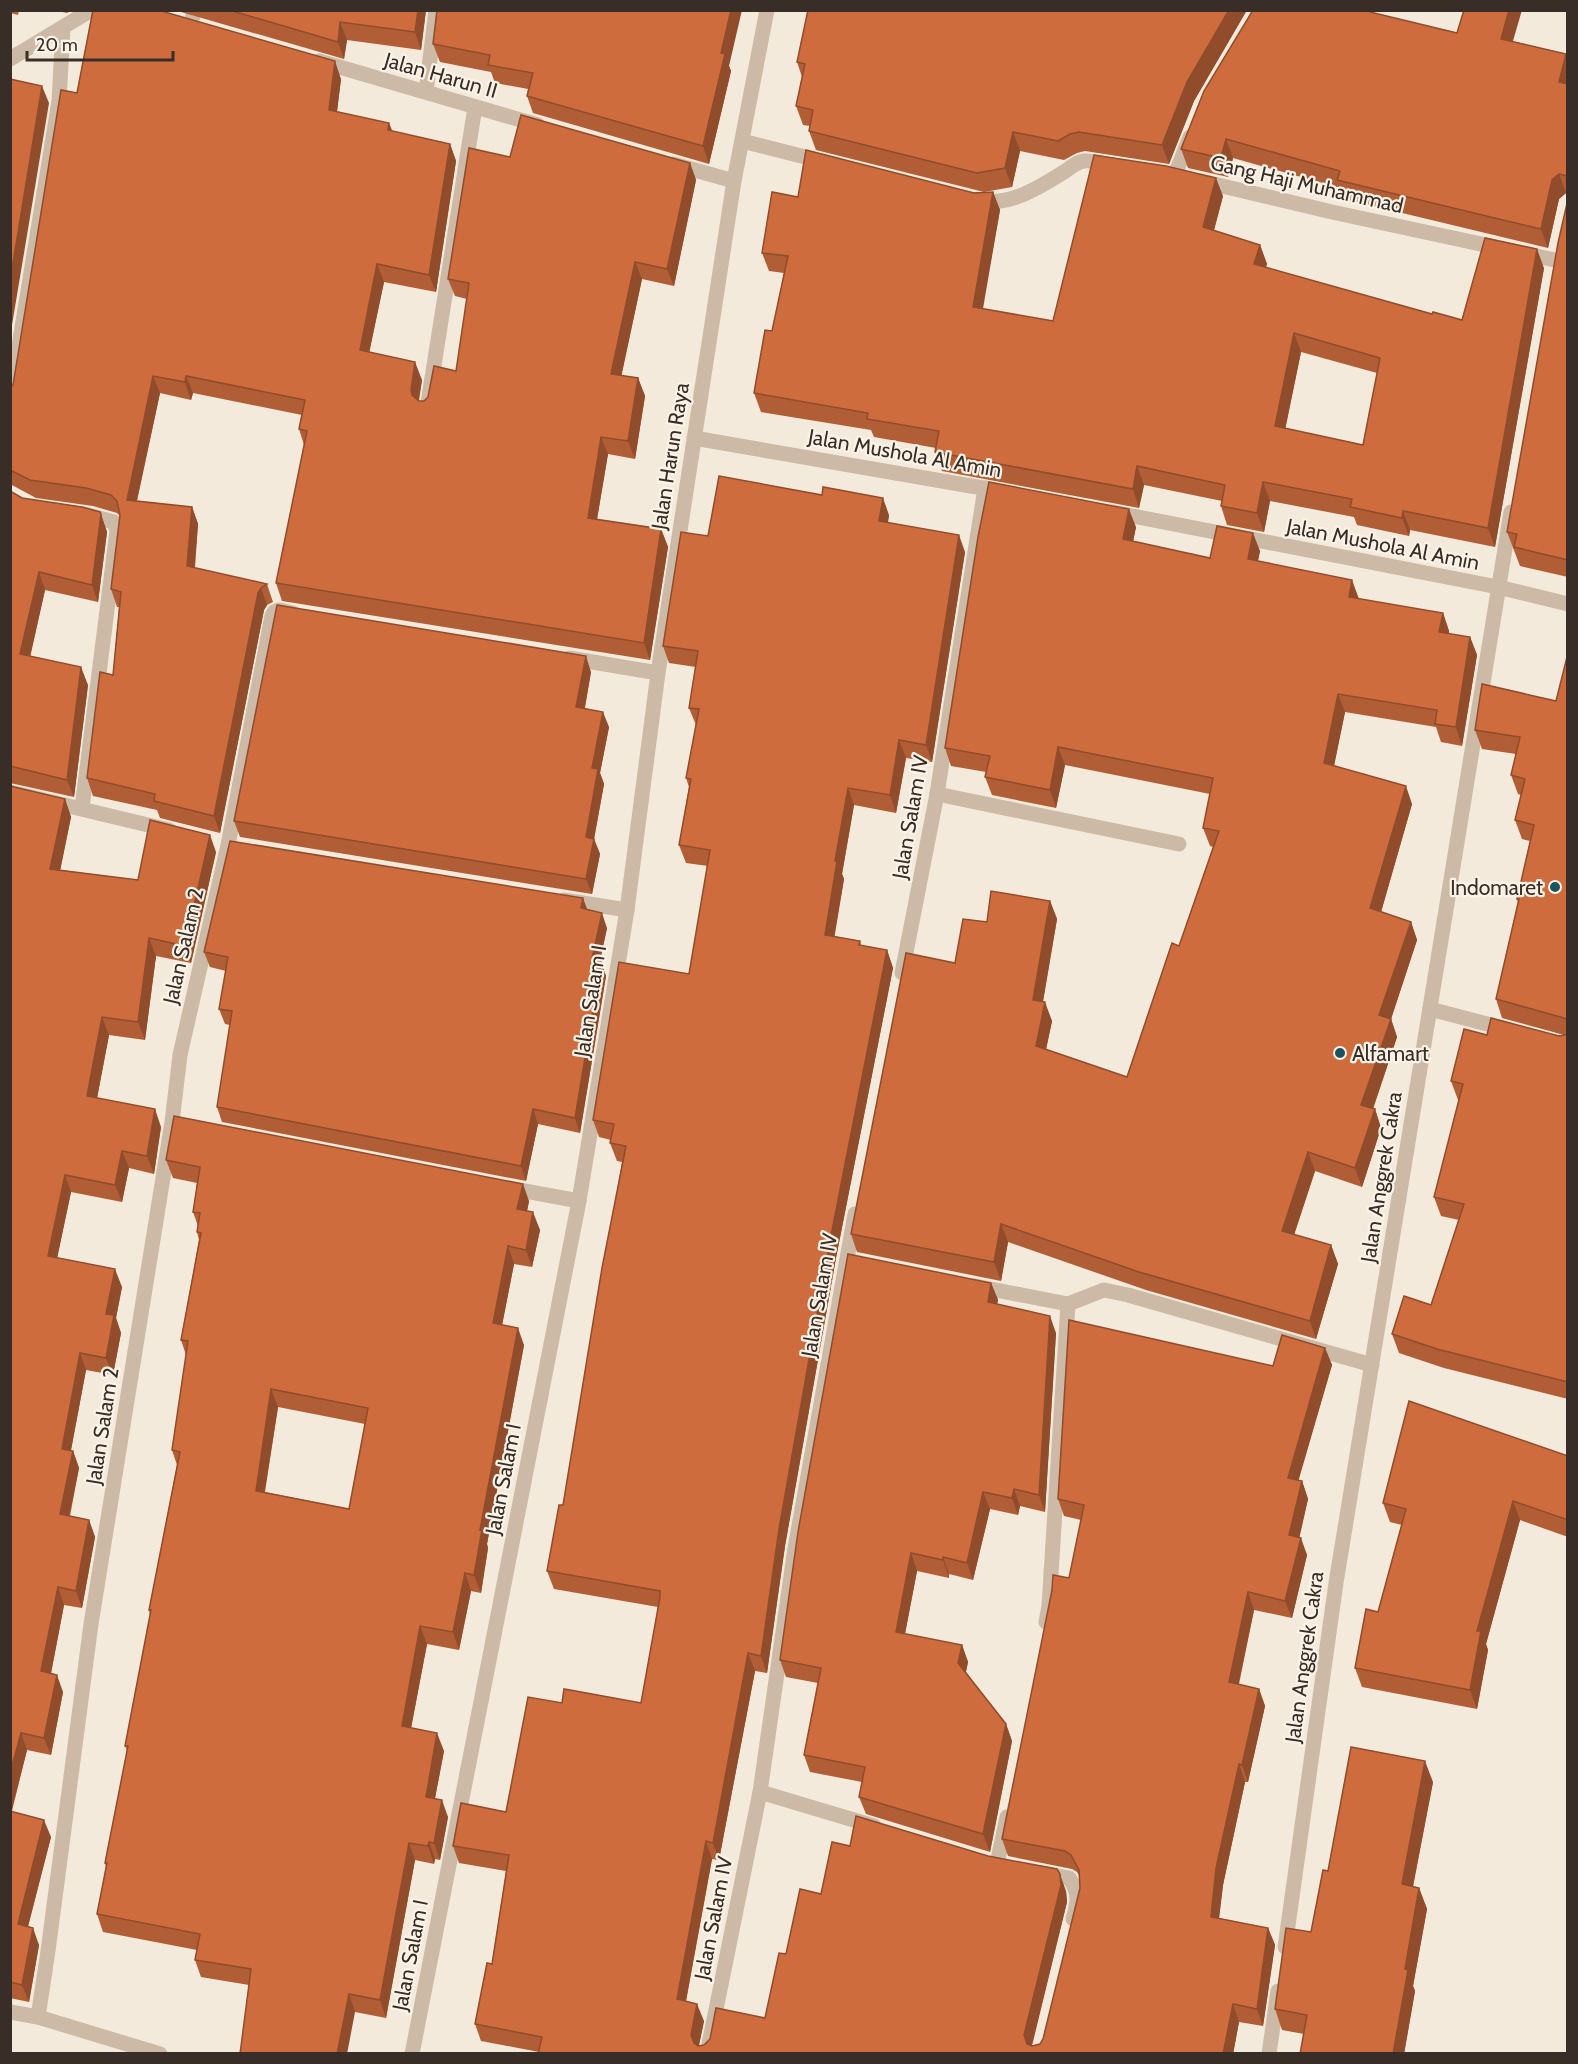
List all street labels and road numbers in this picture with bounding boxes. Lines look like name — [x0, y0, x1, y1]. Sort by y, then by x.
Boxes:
street label: Jalan Harun II — [381, 47, 500, 103]
street label: Gang Haji Muhammad — [1208, 150, 1406, 219]
street label: Jalan Harun Raya — [646, 381, 694, 532]
street label: Jalan Mushola Al Amin — [805, 424, 1004, 482]
street label: Jalan Mushola Al Amin — [1283, 513, 1482, 575]
street label: Jalan Salam IV — [887, 753, 933, 882]
street label: Jalan Salam 2 — [157, 886, 208, 1007]
street label: Jalan Salam I — [569, 943, 611, 1060]
street label: Jalan Anggrek Cakra — [1355, 1090, 1407, 1265]
street label: Jalan Salam IV — [796, 1231, 842, 1360]
street label: Jalan Salam 2 — [80, 1366, 124, 1487]
street label: Jalan Salam I — [480, 1421, 526, 1538]
street label: Jalan Anggrek Cakra — [1279, 1570, 1328, 1745]
street label: Jalan Salam IV — [689, 1854, 737, 1983]
street label: Jalan Salam I — [387, 1897, 433, 2014]

